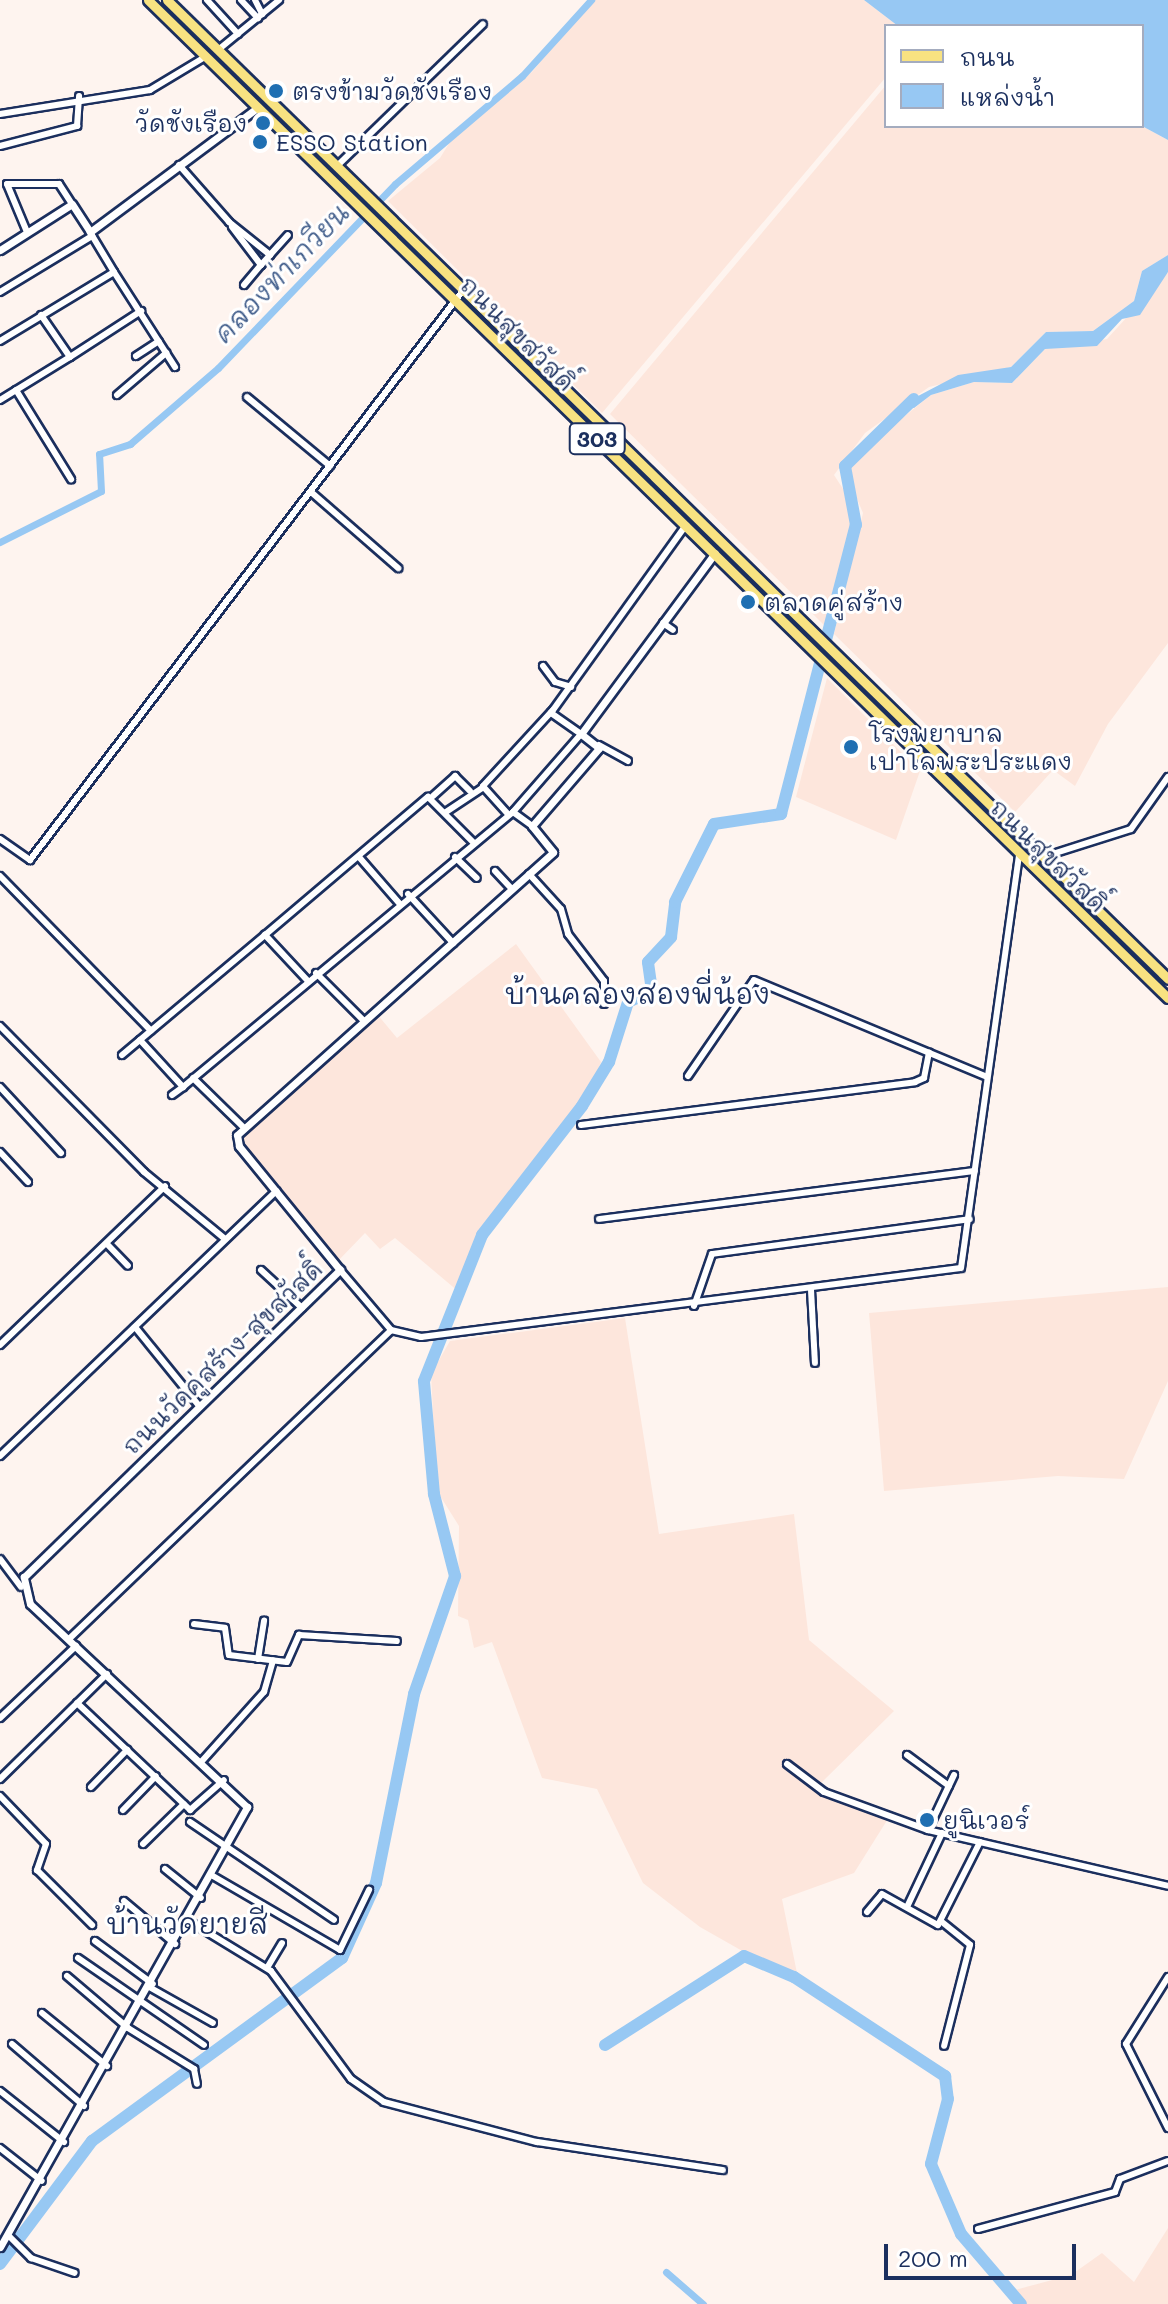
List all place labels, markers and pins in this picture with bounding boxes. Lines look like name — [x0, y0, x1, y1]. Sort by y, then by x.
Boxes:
place label: ตรงข้ามวัดชังเรือง — [292, 77, 492, 105]
marker: ตรงข้ามวัดชังเรือง — [267, 82, 285, 100]
place label: วัดชังเรือง — [135, 109, 247, 137]
marker: วัดชังเรือง — [254, 114, 272, 132]
place label: ESSO Station — [276, 128, 428, 156]
marker: ESSO Station — [251, 133, 269, 151]
place label: ตลาดคู่สร้าง — [764, 588, 903, 616]
marker: ตลาดคู่สร้าง — [739, 593, 757, 611]
place label: โรงพยาบาล เปาโลพระประแดง — [869, 719, 1072, 775]
marker: โรงพยาบาล เปาโลพระประแดง — [840, 736, 862, 758]
place label: ยูนิเวอร์ — [943, 1806, 1029, 1834]
marker: ยูนิเวอร์ — [918, 1811, 936, 1829]

